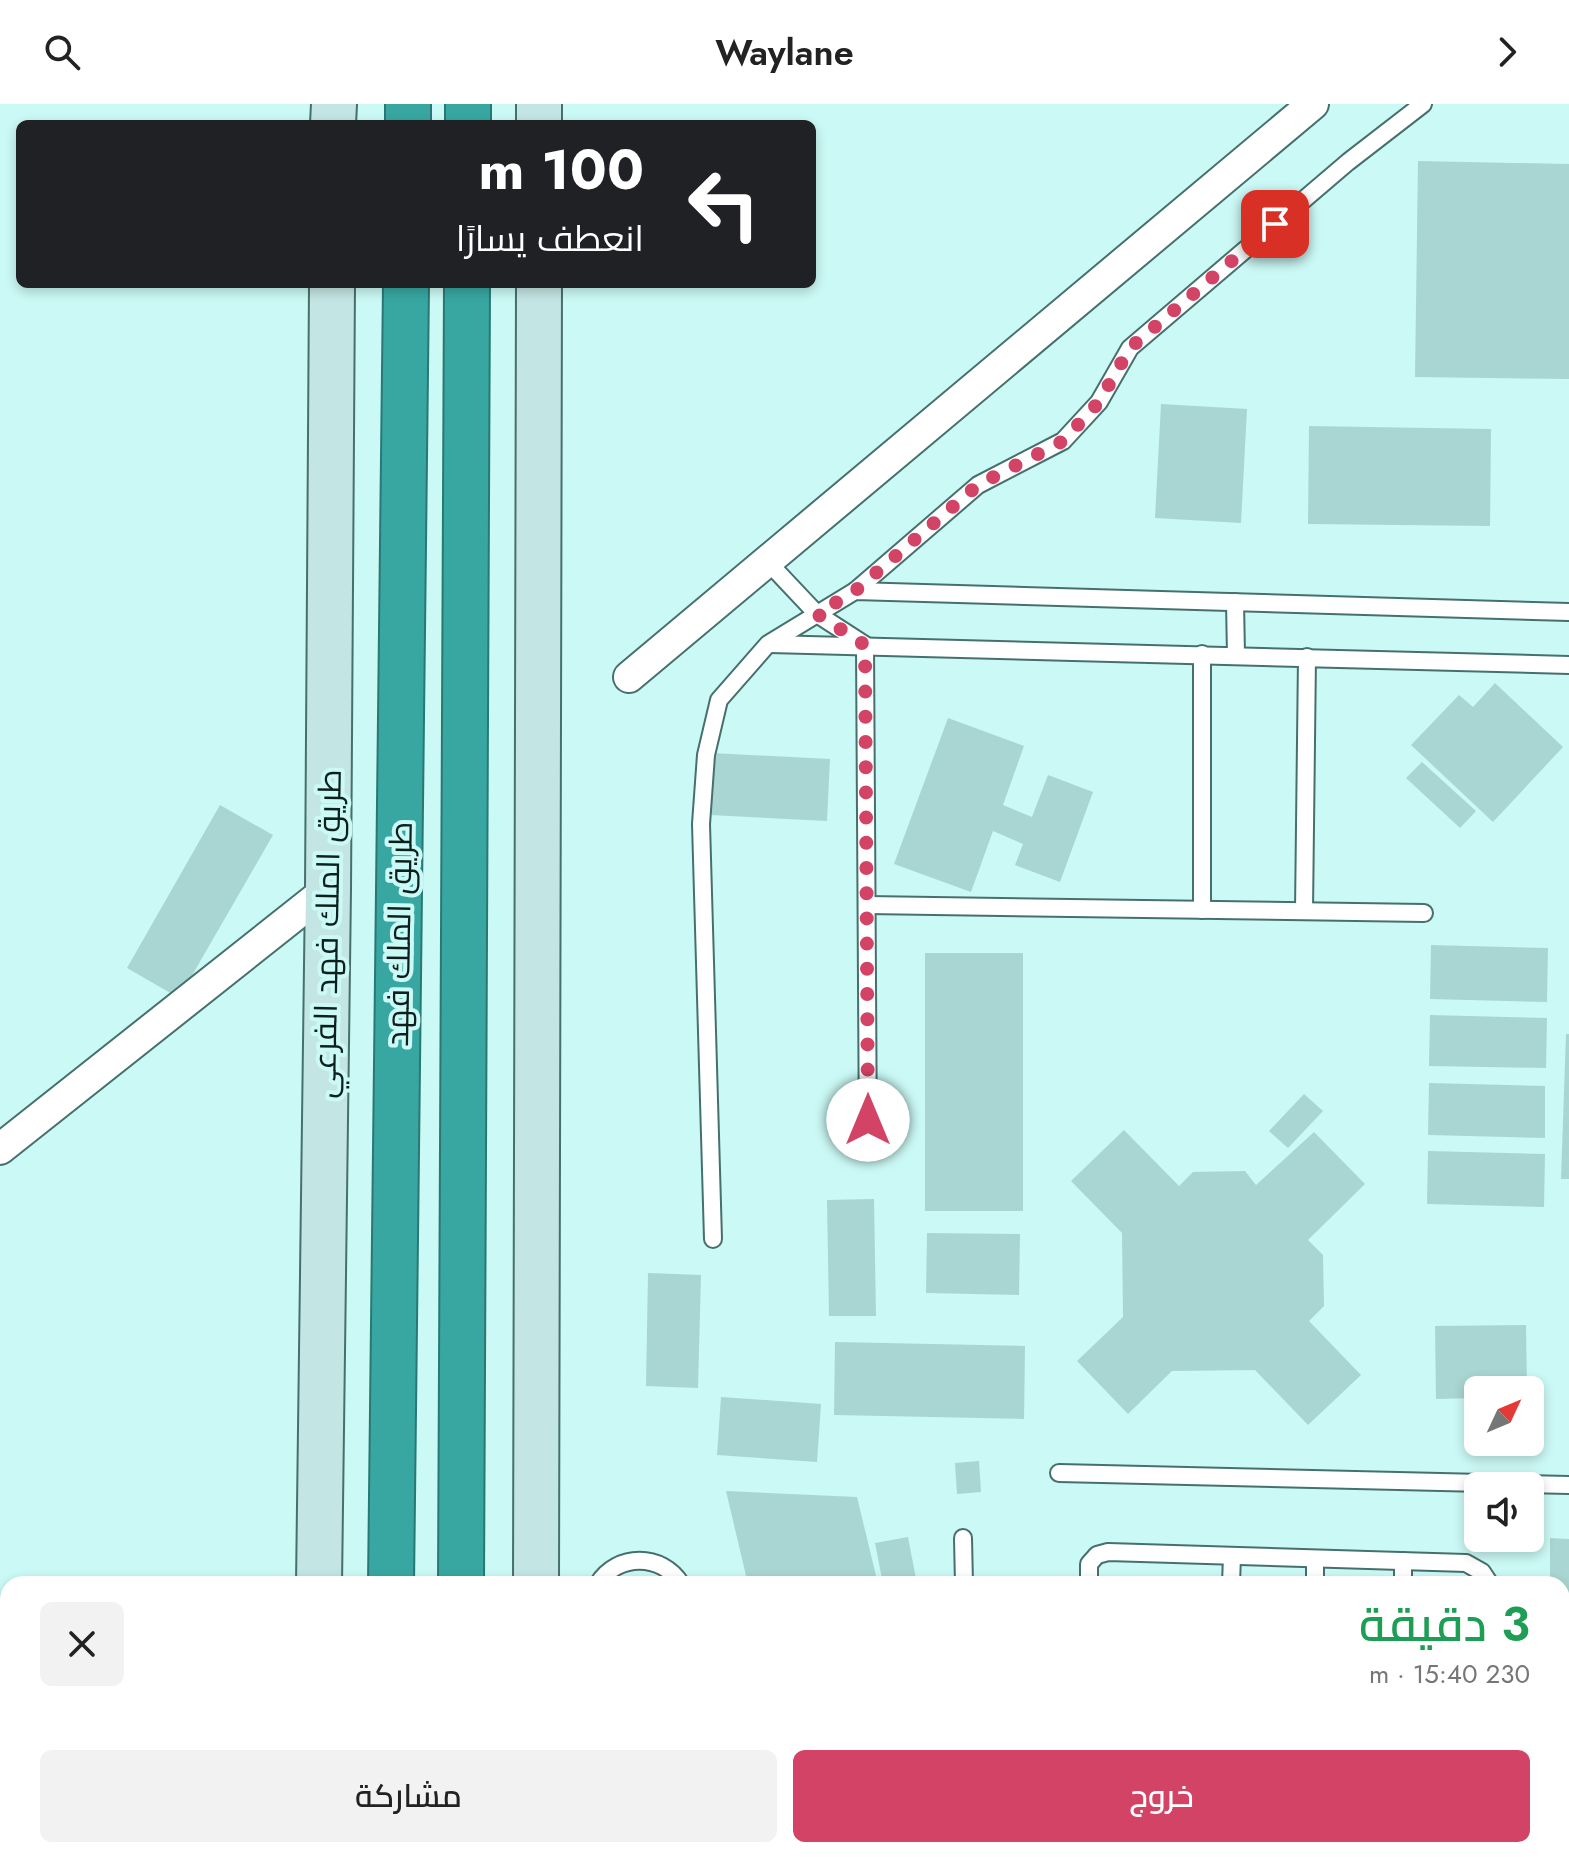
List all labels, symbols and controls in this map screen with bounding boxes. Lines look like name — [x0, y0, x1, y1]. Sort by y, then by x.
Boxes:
text: Waylane — [715, 26, 854, 78]
icon: search — [40, 30, 84, 74]
icon: forward — [1485, 30, 1529, 74]
text: 100 m — [479, 129, 644, 210]
icon: left — [672, 152, 776, 256]
pin — [1241, 190, 1309, 258]
icon: arrive — [1253, 202, 1297, 246]
text: انعطف يسارًا — [456, 212, 644, 264]
street label: طريق الملك فهد الفرعي — [301, 769, 355, 1099]
street label: طريق الملك فهد — [374, 821, 424, 1047]
position arrow — [826, 1078, 910, 1162]
north arrow — [1464, 1376, 1544, 1456]
map controls — [1464, 1376, 1544, 1552]
button: sound — [1464, 1472, 1544, 1552]
text: 3 دقيقة — [1359, 1590, 1530, 1659]
button: close — [40, 1602, 124, 1686]
text: 230 m · 15:40 — [1369, 1655, 1530, 1693]
button: مشاركة — [40, 1750, 777, 1842]
button: خروج — [793, 1750, 1530, 1842]

